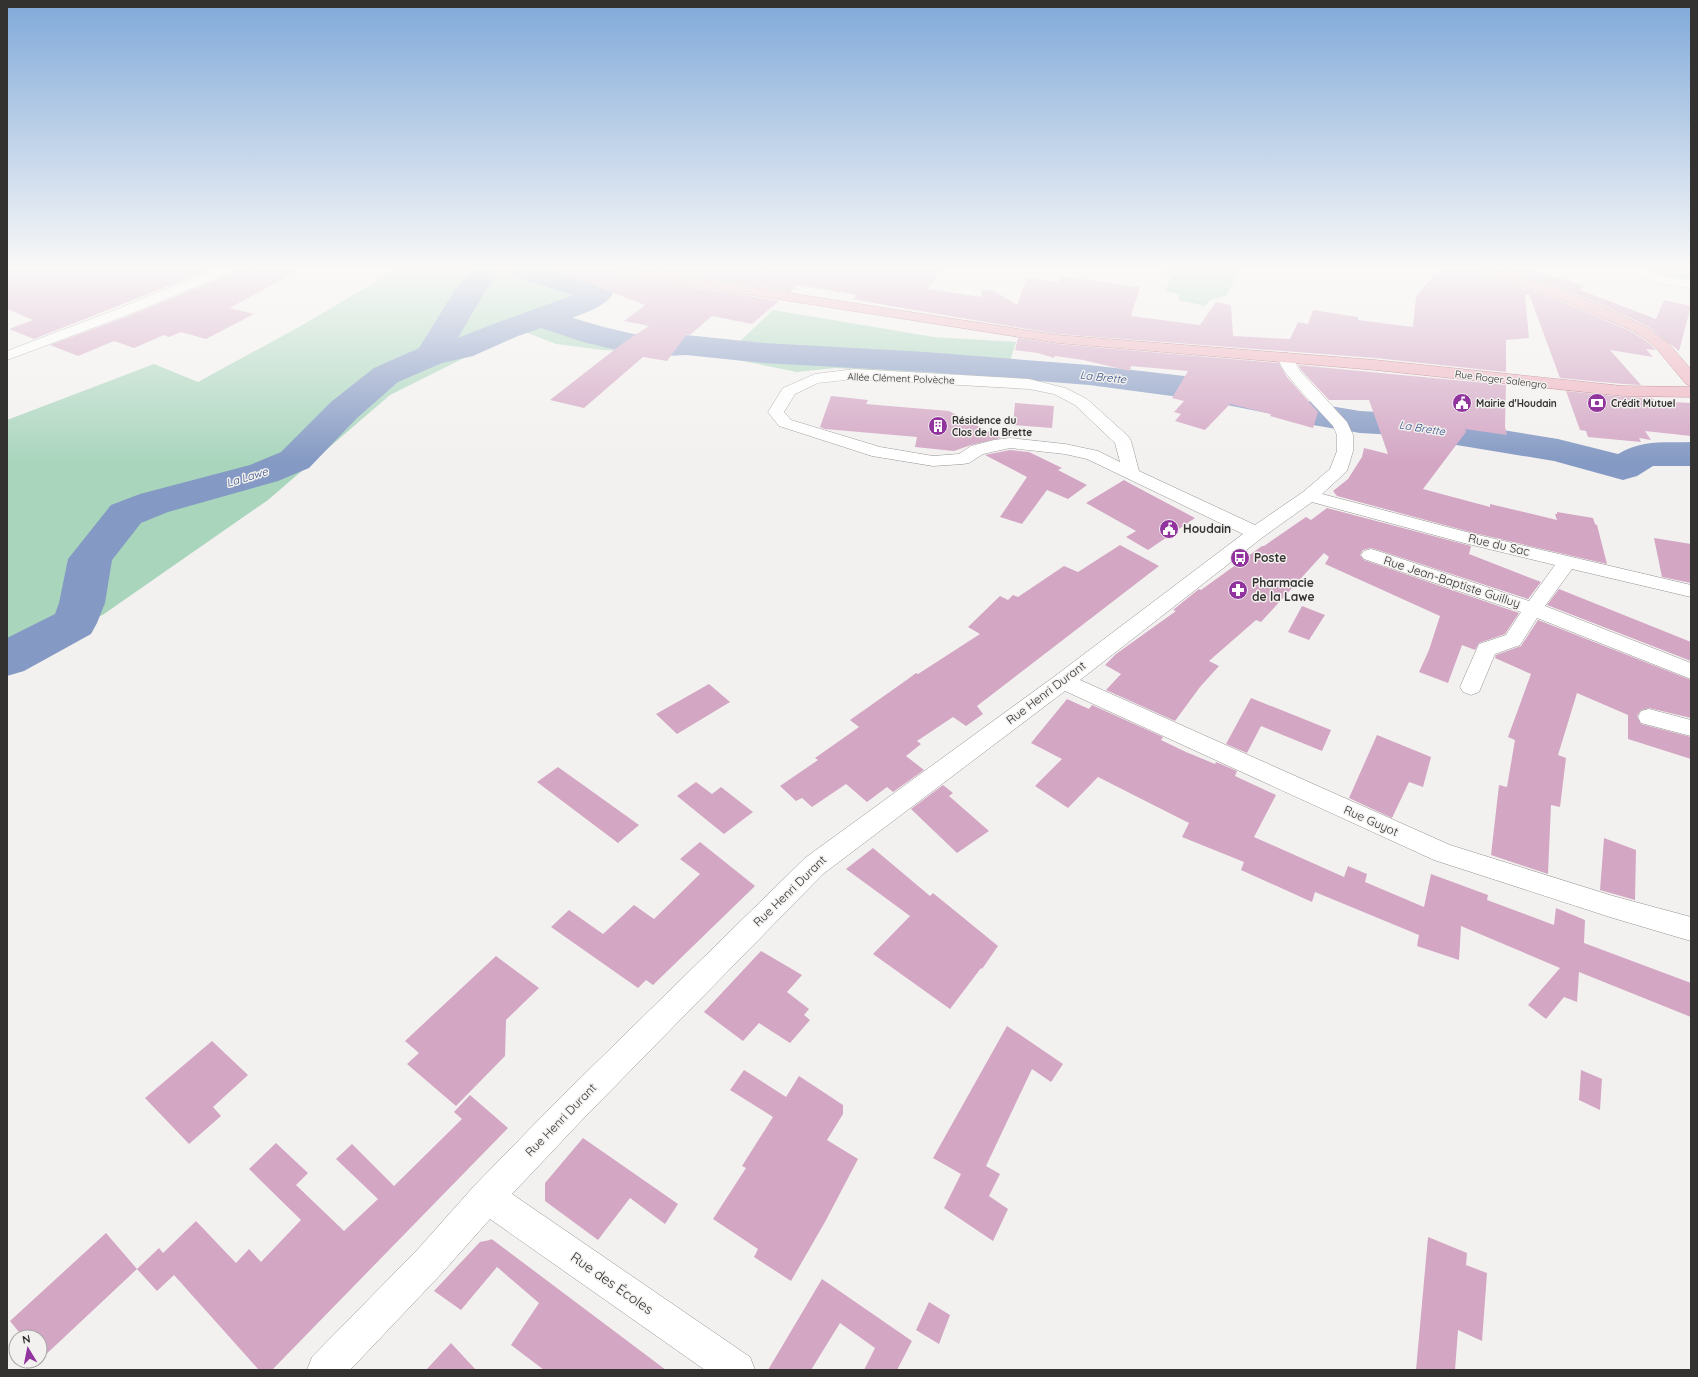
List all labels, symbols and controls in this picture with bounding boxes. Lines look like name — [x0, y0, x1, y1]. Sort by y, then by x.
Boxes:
street label: Rue Roger Salengro — [1454, 367, 1548, 392]
water label: La Brette — [1079, 368, 1128, 386]
street label: Allée Clément Polvèche — [847, 370, 955, 387]
public building icon: Mairie d'Houdain — [1451, 392, 1473, 414]
bank icon: Crédit Mutuel — [1586, 392, 1608, 414]
place label: Mairie d'Houdain — [1476, 397, 1557, 410]
place label: Crédit Mutuel — [1611, 397, 1675, 410]
place label: Résidence du Clos de la Brette — [952, 414, 1032, 439]
building icon: Résidence du Clos de la Brette — [927, 415, 949, 437]
water label: La Brette — [1398, 417, 1447, 439]
water label: La Lawe — [225, 464, 270, 490]
public building icon: Houdain — [1158, 518, 1180, 540]
place label: Houdain — [1183, 521, 1231, 536]
street label: Rue du Sac — [1467, 530, 1531, 559]
bus stop icon: Poste — [1229, 547, 1251, 569]
place label: Poste — [1254, 550, 1286, 565]
street label: Rue Jean-Baptiste Guilluy — [1382, 552, 1522, 611]
place label: Pharmacie de la Lawe — [1252, 575, 1315, 604]
pharmacy icon: Pharmacie de la Lawe — [1227, 579, 1249, 601]
street label: Rue Henri Durant — [1003, 658, 1088, 727]
street label: Rue Guyot — [1342, 802, 1401, 839]
street label: Rue Henri Durant — [750, 852, 829, 929]
street label: Rue Henri Durant — [522, 1080, 599, 1159]
street label: Rue des Écoles — [567, 1248, 657, 1318]
north arrow — [8, 1329, 48, 1369]
text: N — [21, 1332, 31, 1347]

